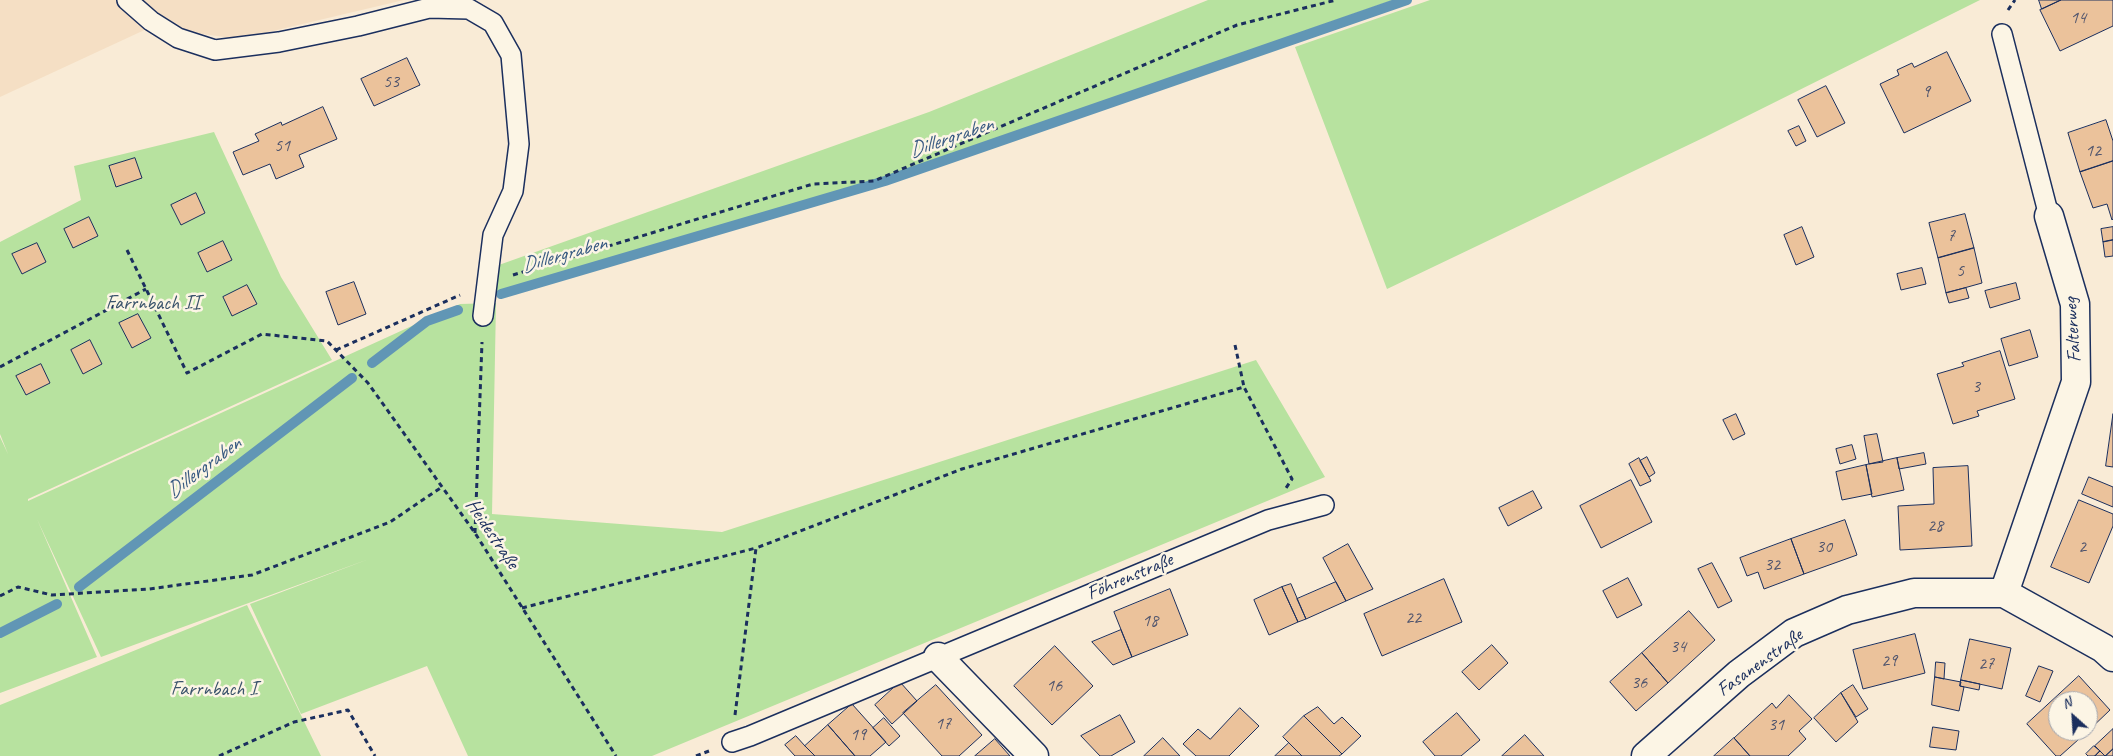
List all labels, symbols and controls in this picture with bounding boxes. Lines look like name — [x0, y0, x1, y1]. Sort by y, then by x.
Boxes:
house number: 14 — [2070, 7, 2086, 29]
house number: 53 — [383, 71, 399, 93]
house number: 9 — [1922, 81, 1930, 103]
water label: Dillergraben — [906, 112, 996, 164]
house number: 51 — [274, 135, 290, 157]
house number: 12 — [2085, 140, 2101, 162]
house number: 7 — [1947, 225, 1955, 247]
water label: Dillergraben — [519, 231, 609, 279]
house number: 5 — [1956, 260, 1964, 282]
park label: Farrnbach II — [106, 292, 200, 316]
street label: Falterweg — [2059, 297, 2087, 363]
house number: 3 — [1972, 376, 1980, 398]
water label: Dillergraben — [162, 432, 246, 504]
street label: Heidestraße — [460, 494, 524, 574]
house number: 28 — [1927, 515, 1943, 537]
house number: 30 — [1816, 536, 1832, 558]
house number: 2 — [2078, 536, 2086, 558]
street label: Föhrenstraße — [1083, 548, 1177, 606]
house number: 32 — [1764, 554, 1780, 576]
house number: 22 — [1405, 607, 1421, 629]
house number: 18 — [1142, 610, 1158, 632]
street label: Fasanenstraße — [1712, 624, 1808, 702]
house number: 34 — [1670, 636, 1686, 658]
house number: 29 — [1881, 650, 1897, 672]
house number: 27 — [1978, 653, 1994, 675]
house number: 36 — [1631, 672, 1647, 694]
house number: 16 — [1046, 675, 1062, 697]
park label: Farrnbach I — [171, 678, 257, 702]
north arrow — [2048, 691, 2098, 741]
text: N — [2059, 693, 2074, 713]
house number: 17 — [935, 713, 951, 735]
house number: 31 — [1768, 714, 1784, 736]
house number: 19 — [850, 724, 866, 746]

